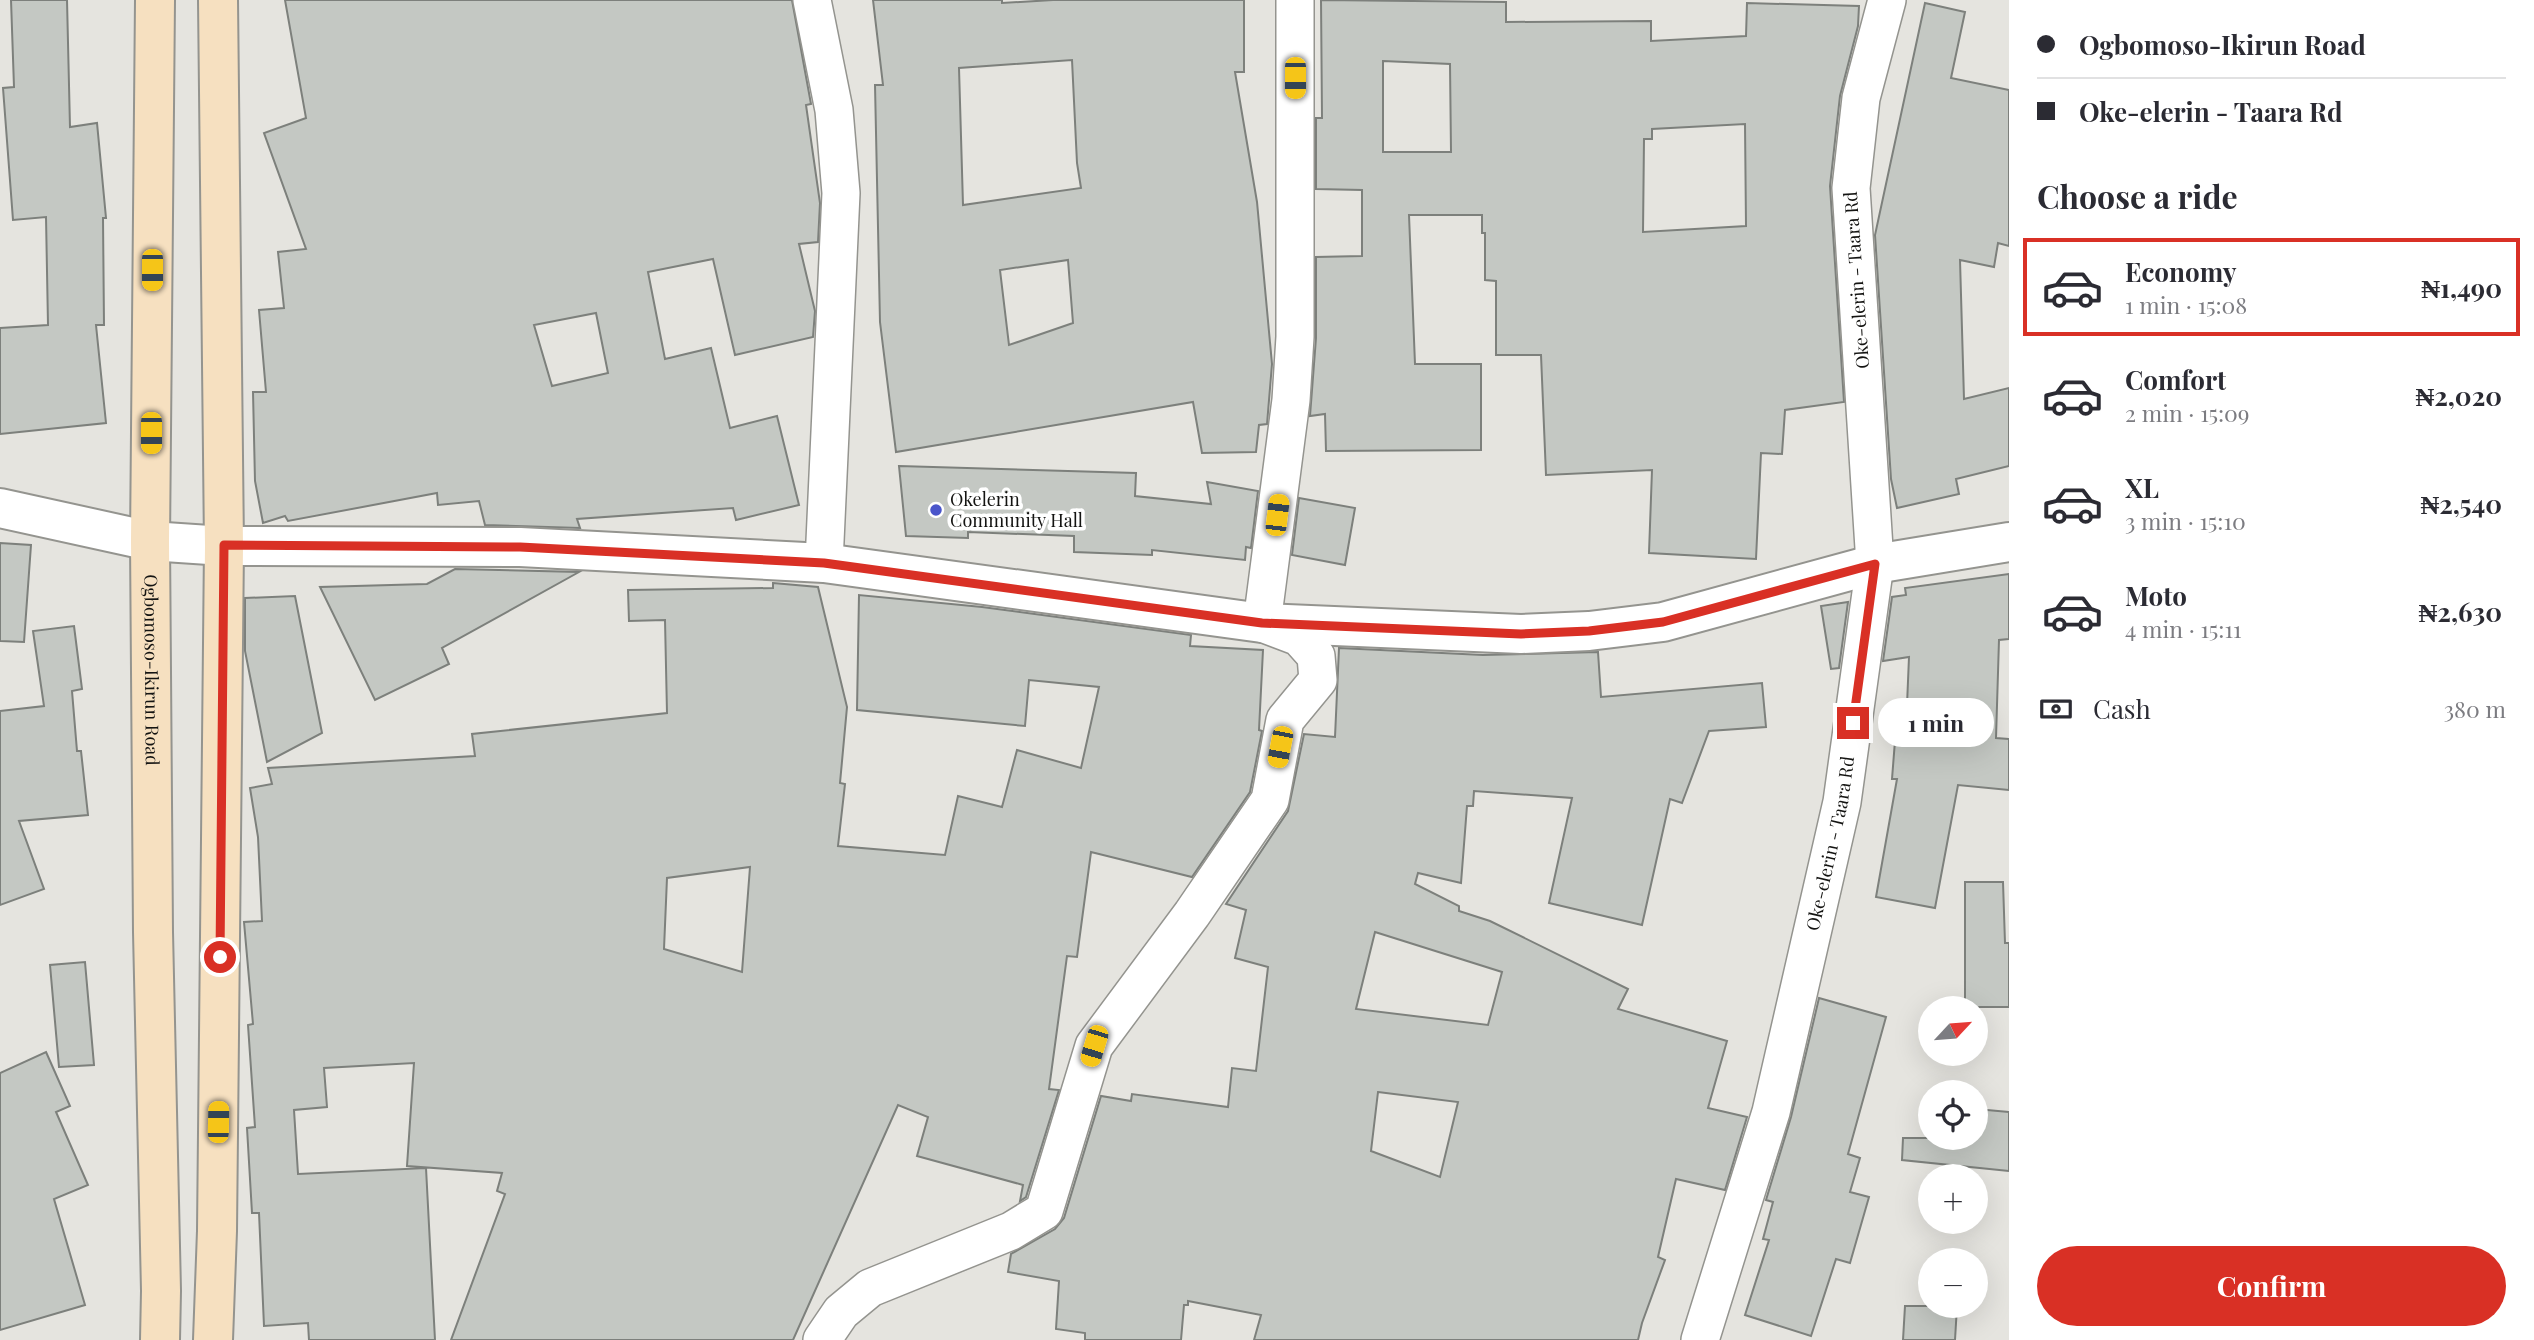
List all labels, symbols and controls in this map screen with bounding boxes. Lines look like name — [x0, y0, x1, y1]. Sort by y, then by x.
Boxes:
text: Ogbomoso-Ikirun Road — [2079, 27, 2366, 62]
car — [1285, 57, 1306, 99]
text: Oke-elerin - Taara Rd — [2079, 94, 2342, 129]
text: Choose a ride — [2037, 174, 2238, 217]
street label: Oke-elerin - Taara Rd — [1838, 190, 1874, 369]
car — [142, 249, 163, 291]
text: Economy — [2125, 254, 2236, 289]
icon: car — [2041, 256, 2104, 319]
text: ₦1,490 — [2421, 270, 2502, 305]
text: 1 min · 15:08 — [2125, 289, 2247, 320]
text: Comfort — [2125, 362, 2226, 397]
icon: car — [2041, 364, 2104, 427]
text: ₦2,020 — [2415, 378, 2502, 413]
text: 2 min · 15:09 — [2125, 397, 2250, 428]
car — [141, 412, 162, 454]
text: XL — [2125, 470, 2159, 505]
icon: car — [2041, 472, 2104, 535]
text: ₦2,540 — [2421, 486, 2502, 521]
place label: Okelerin Community Hall — [950, 487, 1083, 532]
car — [1265, 493, 1290, 537]
marker: Okelerin Community Hall — [928, 502, 944, 518]
text: 3 min · 15:10 — [2125, 505, 2246, 536]
street label: Ogbomoso-Ikirun Road — [139, 574, 165, 766]
text: Moto — [2125, 578, 2187, 613]
icon: car — [2041, 580, 2104, 643]
text: ₦2,630 — [2419, 594, 2502, 629]
text: 4 min · 15:11 — [2125, 613, 2241, 644]
icon: cash — [2037, 690, 2075, 728]
text: Cash — [2093, 691, 2151, 726]
text: 380 m — [2444, 693, 2506, 724]
callout: 1 min — [1878, 698, 1993, 748]
route end — [1837, 707, 1869, 739]
text: 1 min — [1908, 707, 1964, 738]
car — [1266, 724, 1295, 770]
street label: Oke-elerin - Taara Rd — [1800, 754, 1859, 933]
route start — [204, 941, 236, 973]
north arrow — [1918, 996, 1988, 1066]
map controls — [1918, 996, 1988, 1318]
car — [1078, 1023, 1111, 1069]
button: locate — [1918, 1080, 1988, 1150]
car — [208, 1101, 229, 1143]
button: + — [1918, 1164, 1988, 1234]
button: Confirm — [2037, 1246, 2506, 1326]
button: − — [1918, 1248, 1988, 1318]

